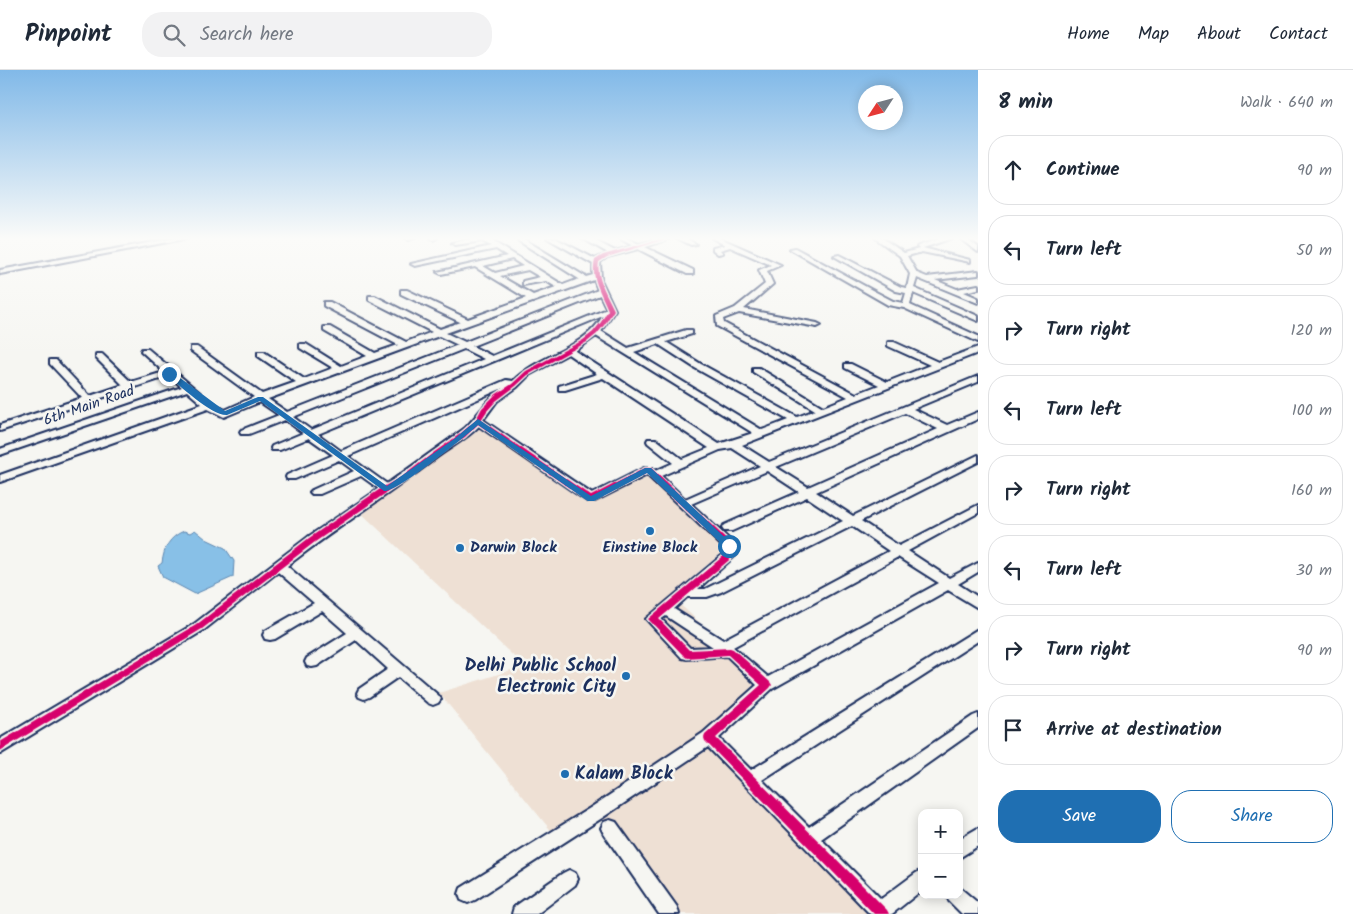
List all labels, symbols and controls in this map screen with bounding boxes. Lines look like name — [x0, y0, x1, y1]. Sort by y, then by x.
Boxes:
search box — [142, 12, 492, 57]
text: Pinpoint — [25, 15, 112, 54]
text: Search here — [200, 20, 294, 50]
text: Home — [1067, 20, 1110, 49]
text: Map — [1138, 20, 1169, 49]
text: About — [1197, 20, 1241, 49]
text: Contact — [1269, 20, 1328, 49]
icon: search — [160, 21, 188, 49]
north arrow — [858, 85, 903, 130]
text: 8 min — [998, 86, 1053, 119]
text: Walk · 640 m — [1240, 90, 1333, 115]
text: Continue — [1046, 155, 1119, 185]
icon: ahead — [999, 156, 1027, 184]
text: 90 m — [1297, 158, 1332, 183]
text: Turn left — [1046, 235, 1121, 265]
icon: left — [999, 236, 1027, 264]
text: 50 m — [1296, 238, 1332, 263]
text: Turn right — [1046, 315, 1131, 345]
icon: right — [999, 316, 1027, 344]
text: 120 m — [1291, 318, 1332, 343]
route end — [158, 363, 181, 386]
street label: 6th Main Road — [40, 379, 138, 433]
text: Turn left — [1046, 395, 1121, 425]
icon: left — [999, 396, 1027, 424]
text: 100 m — [1292, 398, 1332, 423]
text: Turn right — [1046, 475, 1131, 505]
icon: right — [999, 476, 1027, 504]
text: 160 m — [1291, 478, 1332, 503]
marker: Einstine Block — [644, 525, 656, 537]
route start — [718, 535, 741, 558]
place label: Darwin Block — [470, 536, 557, 560]
place label: Einstine Block — [603, 536, 698, 560]
marker: Darwin Block — [454, 542, 466, 554]
text: Turn left — [1046, 555, 1121, 585]
icon: left — [999, 556, 1027, 584]
text: 30 m — [1296, 558, 1332, 583]
text: Turn right — [1046, 635, 1131, 665]
icon: right — [999, 636, 1027, 664]
text: 90 m — [1297, 638, 1332, 663]
place label: Delhi Public School Electronic City — [465, 652, 617, 702]
marker: Delhi Public School Electronic City — [620, 670, 632, 682]
text: Arrive at destination — [1046, 715, 1222, 745]
icon: arrive — [999, 716, 1027, 744]
place label: Kalam Block — [575, 760, 674, 789]
marker: Kalam Block — [559, 768, 571, 780]
button: Save — [998, 790, 1161, 843]
button: Share — [1171, 790, 1333, 843]
map controls — [918, 809, 963, 899]
button: + — [918, 809, 963, 854]
button: − — [918, 854, 963, 899]

